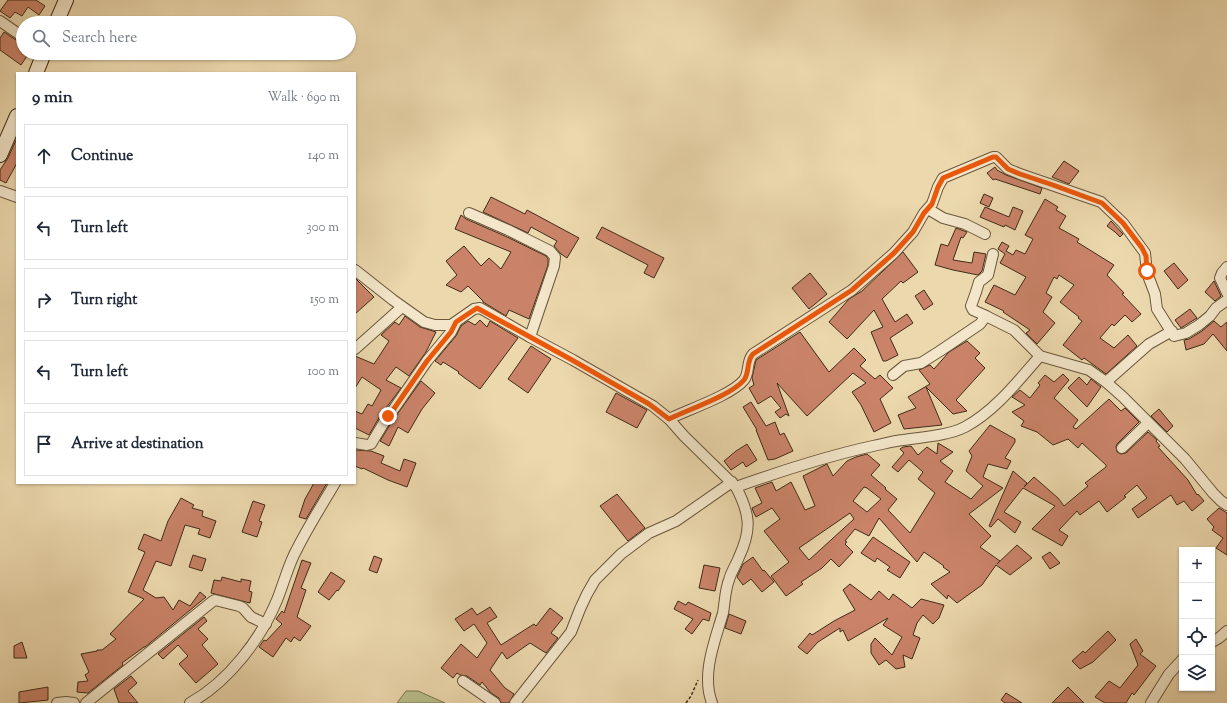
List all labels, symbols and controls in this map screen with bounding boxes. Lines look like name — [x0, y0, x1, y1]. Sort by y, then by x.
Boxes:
search box — [16, 16, 356, 60]
icon: search — [30, 27, 52, 49]
text: Search here — [62, 28, 137, 49]
text: 9 min — [32, 86, 73, 110]
text: Walk · 690 m — [267, 89, 340, 107]
icon: ahead — [33, 145, 55, 167]
text: Continue — [71, 146, 133, 167]
text: 140 m — [308, 147, 339, 165]
icon: left — [33, 217, 55, 239]
text: Turn left — [71, 218, 128, 239]
text: 300 m — [307, 219, 339, 237]
route start — [1138, 262, 1156, 280]
icon: right — [33, 289, 55, 311]
text: Turn right — [71, 290, 137, 311]
text: 150 m — [310, 291, 339, 309]
icon: left — [33, 361, 55, 383]
text: Turn left — [71, 362, 128, 383]
text: 100 m — [307, 363, 339, 381]
route end — [379, 407, 397, 425]
icon: arrive — [33, 433, 55, 455]
text: Arrive at destination — [71, 434, 204, 455]
map controls — [1179, 547, 1215, 691]
button: + — [1179, 547, 1215, 583]
button: − — [1179, 583, 1215, 619]
button: locate — [1179, 619, 1215, 655]
button: layers — [1179, 655, 1215, 691]

